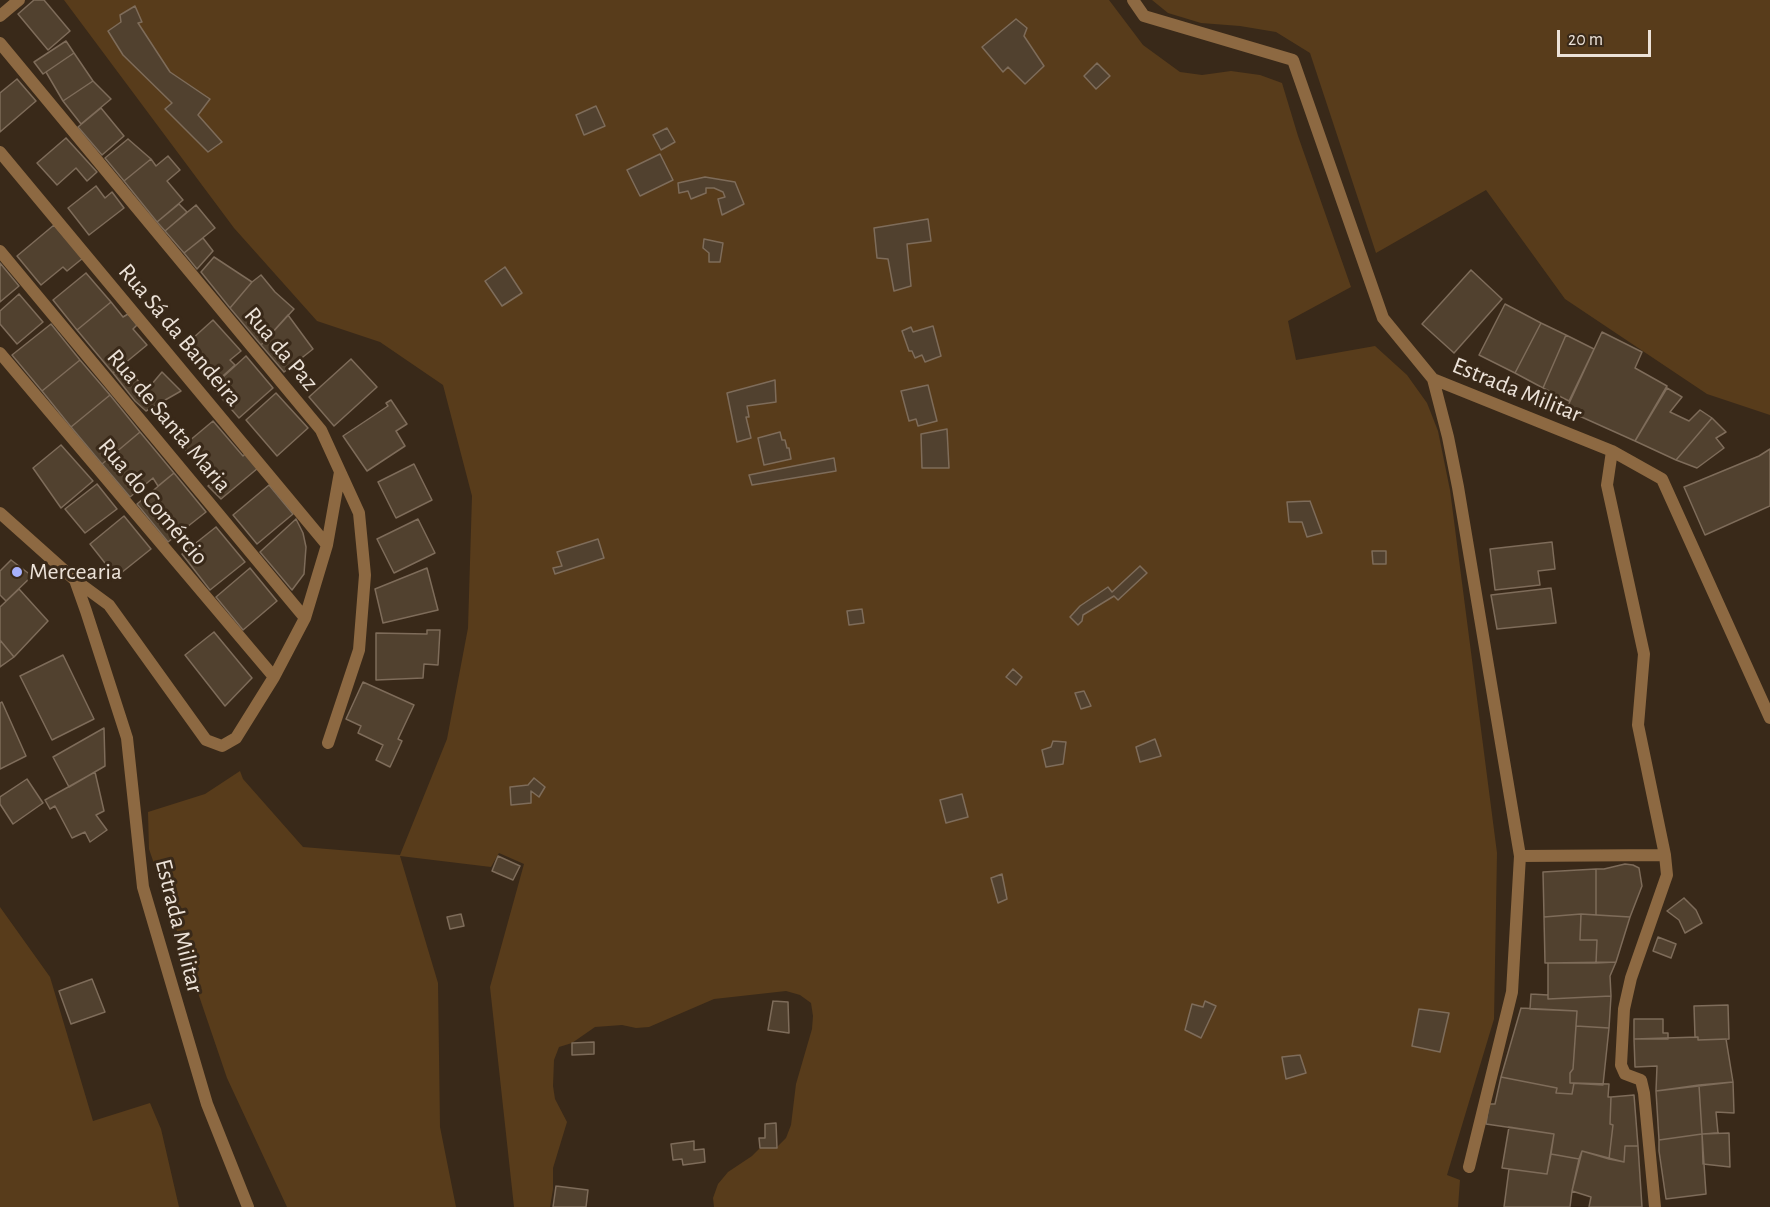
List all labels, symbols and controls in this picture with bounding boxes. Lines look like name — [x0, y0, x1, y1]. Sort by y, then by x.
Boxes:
scale bar — [1560, 18, 1654, 56]
text: 20 m — [1568, 31, 1603, 49]
street label: Rua Sá da Bandeira — [112, 258, 248, 412]
street label: Rua da Paz — [238, 301, 324, 397]
street label: Rua de Santa Maria — [101, 343, 237, 499]
street label: Estrada Militar — [1448, 351, 1586, 429]
street label: Rua do Comércio — [92, 433, 214, 571]
place label: Mercearia — [29, 558, 122, 586]
marker: Mercearia — [10, 565, 24, 579]
street label: Estrada Militar — [148, 856, 210, 996]

